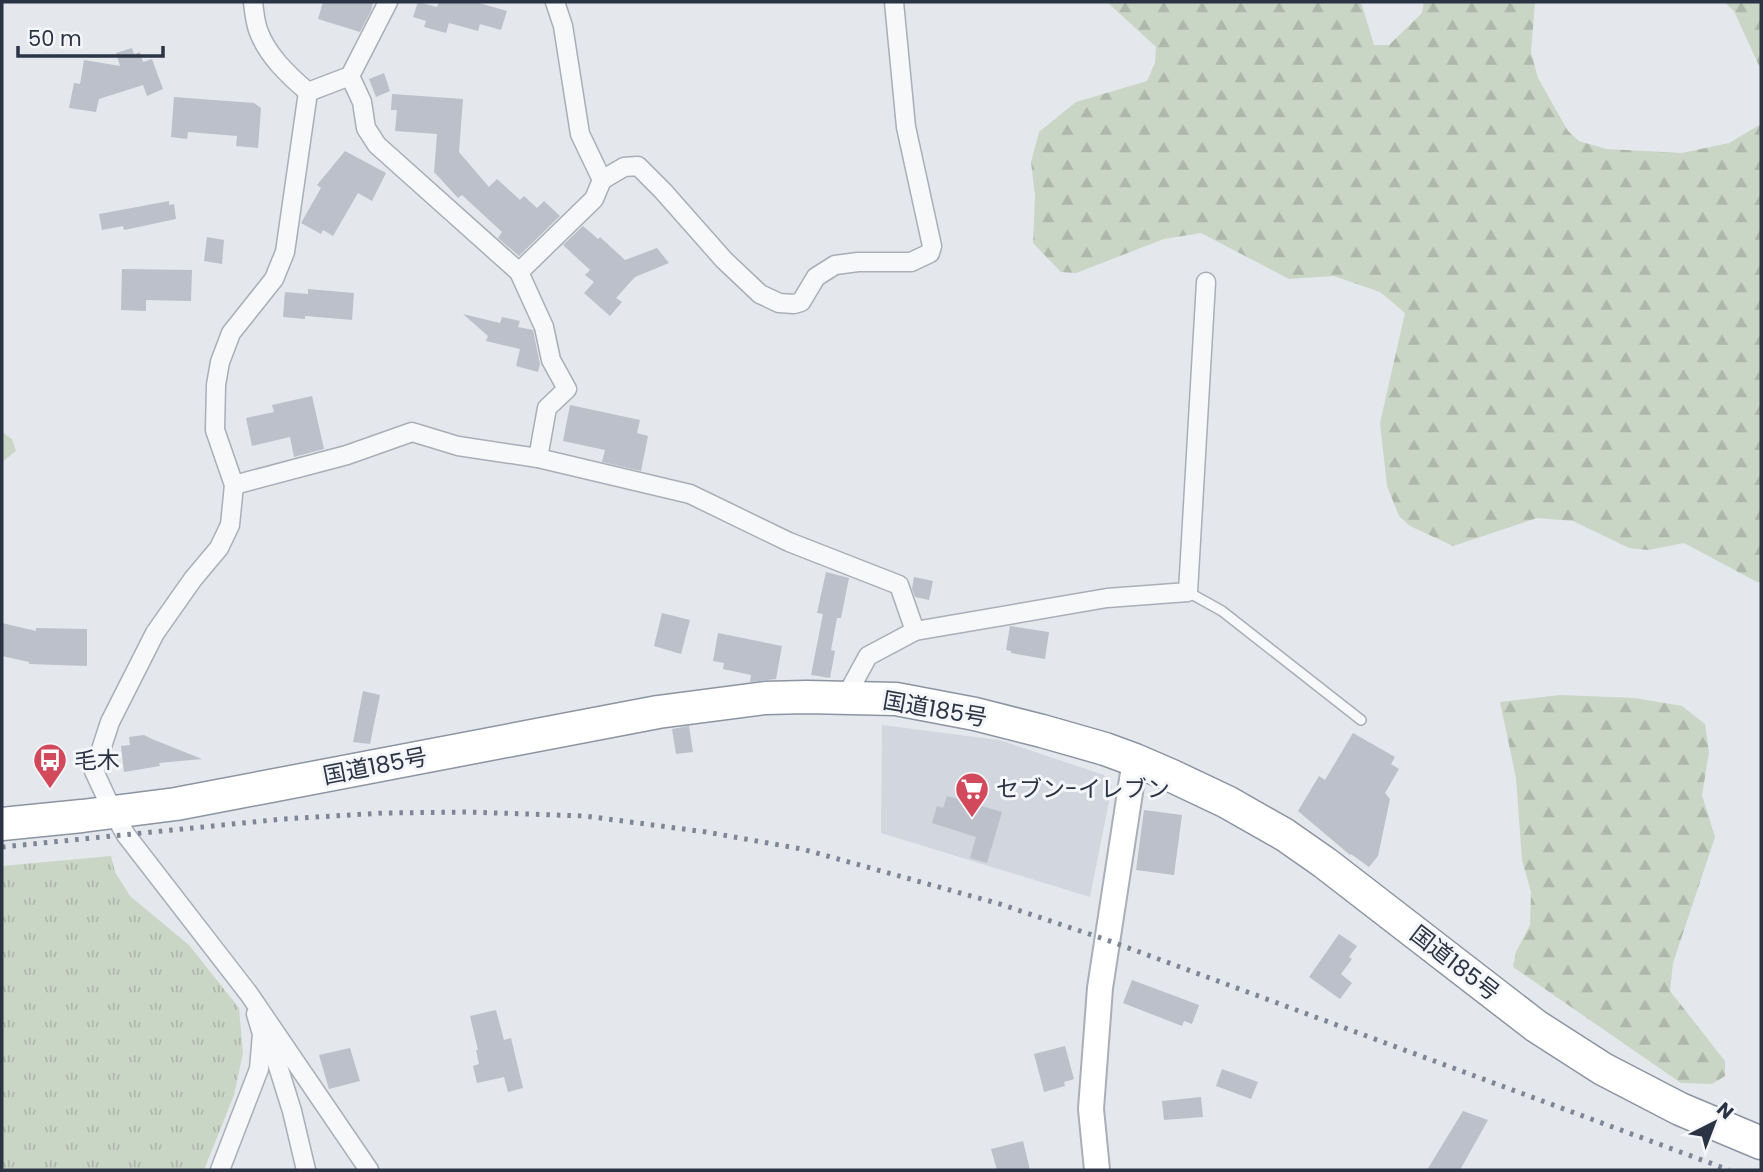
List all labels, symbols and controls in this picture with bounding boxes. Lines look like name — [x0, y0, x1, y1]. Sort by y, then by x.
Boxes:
scale bar — [18, 14, 163, 58]
text: 50 m — [28, 24, 82, 53]
street label: 国道185号 — [880, 684, 990, 734]
street label: 国道185号 — [320, 740, 430, 792]
bus stop icon: 毛木 — [31, 741, 69, 790]
place label: 毛木 — [74, 744, 120, 776]
supermarket icon: セブン-イレブン — [953, 770, 991, 819]
place label: セブン-イレブン — [996, 773, 1170, 805]
street label: 国道185号 — [1404, 918, 1506, 1008]
north arrow — [1679, 1088, 1749, 1158]
text: N — [1711, 1096, 1739, 1126]

